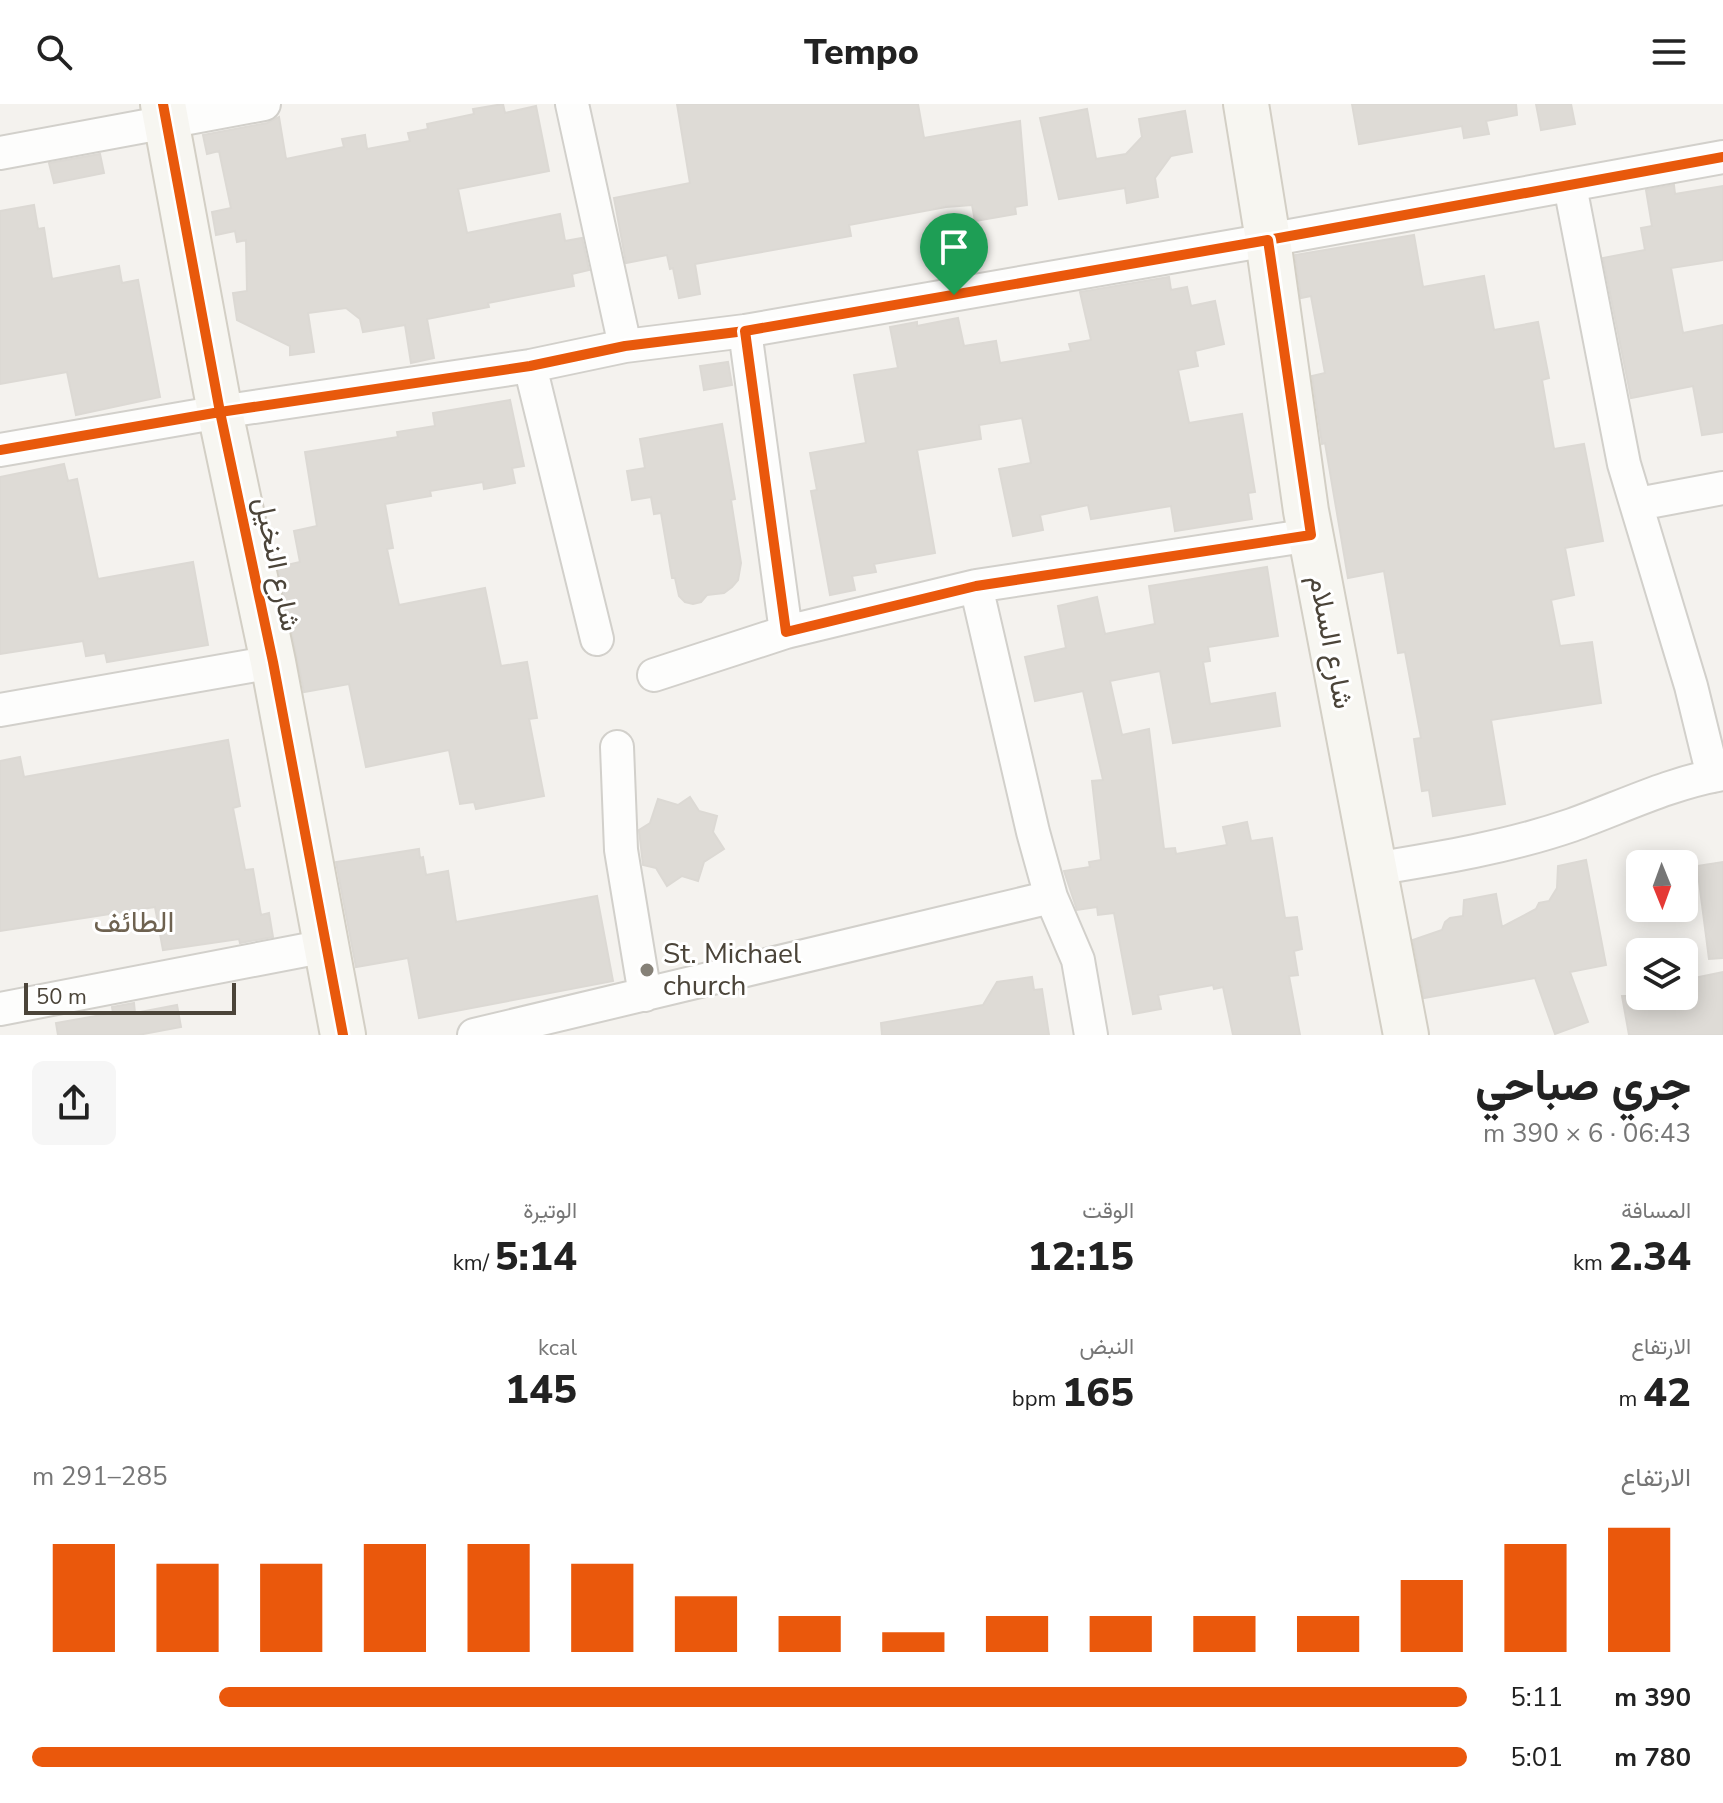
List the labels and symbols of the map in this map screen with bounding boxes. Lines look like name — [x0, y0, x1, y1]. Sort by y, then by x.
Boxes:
pin — [920, 213, 988, 295]
street label: شارع النخيل — [244, 493, 310, 635]
street label: شارع السلام — [1299, 572, 1363, 712]
north arrow — [1626, 850, 1698, 922]
district label: الطائف — [94, 902, 174, 943]
place label: St. Michael church — [663, 935, 802, 1005]
marker: St. Michael church — [638, 961, 656, 979]
scale bar — [24, 979, 236, 1015]

